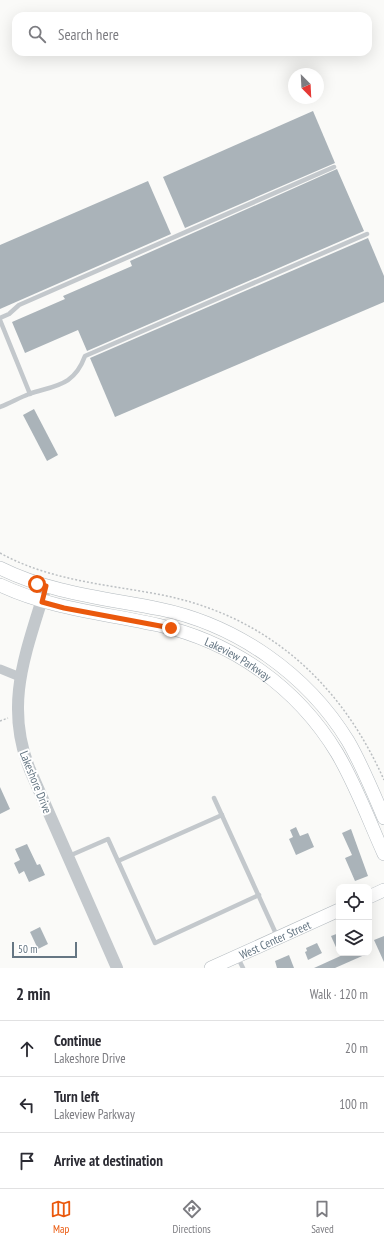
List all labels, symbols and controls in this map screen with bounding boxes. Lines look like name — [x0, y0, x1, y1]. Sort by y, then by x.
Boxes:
search box — [12, 12, 372, 56]
icon: search — [26, 23, 48, 45]
text: Search here — [58, 25, 119, 44]
north arrow — [288, 68, 324, 104]
route start — [28, 575, 46, 593]
route end — [162, 619, 180, 637]
street label: Lakeview Parkway — [203, 633, 275, 684]
street label: Lakeshore Drive — [17, 748, 55, 816]
map controls — [336, 884, 372, 956]
button: locate — [336, 884, 372, 920]
street label: West Center Street — [237, 916, 313, 962]
button: layers — [336, 920, 372, 956]
scale bar — [12, 940, 77, 959]
text: 50 m — [18, 942, 37, 956]
text: 2 min — [16, 983, 50, 1005]
text: Walk · 120 m — [310, 986, 368, 1003]
text: Continue — [54, 1031, 101, 1050]
icon: ahead — [16, 1038, 38, 1060]
text: 20 m — [345, 1040, 368, 1057]
text: Lakeshore Drive — [54, 1050, 126, 1067]
text: Turn left — [54, 1087, 99, 1106]
icon: left — [16, 1094, 38, 1116]
text: 100 m — [339, 1096, 368, 1113]
text: Lakeview Parkway — [54, 1106, 135, 1123]
icon: arrive — [16, 1150, 38, 1172]
text: Arrive at destination — [54, 1151, 163, 1170]
tab: Map — [50, 1198, 72, 1236]
tab: Directions — [173, 1198, 211, 1236]
tab: Saved — [311, 1198, 334, 1236]

